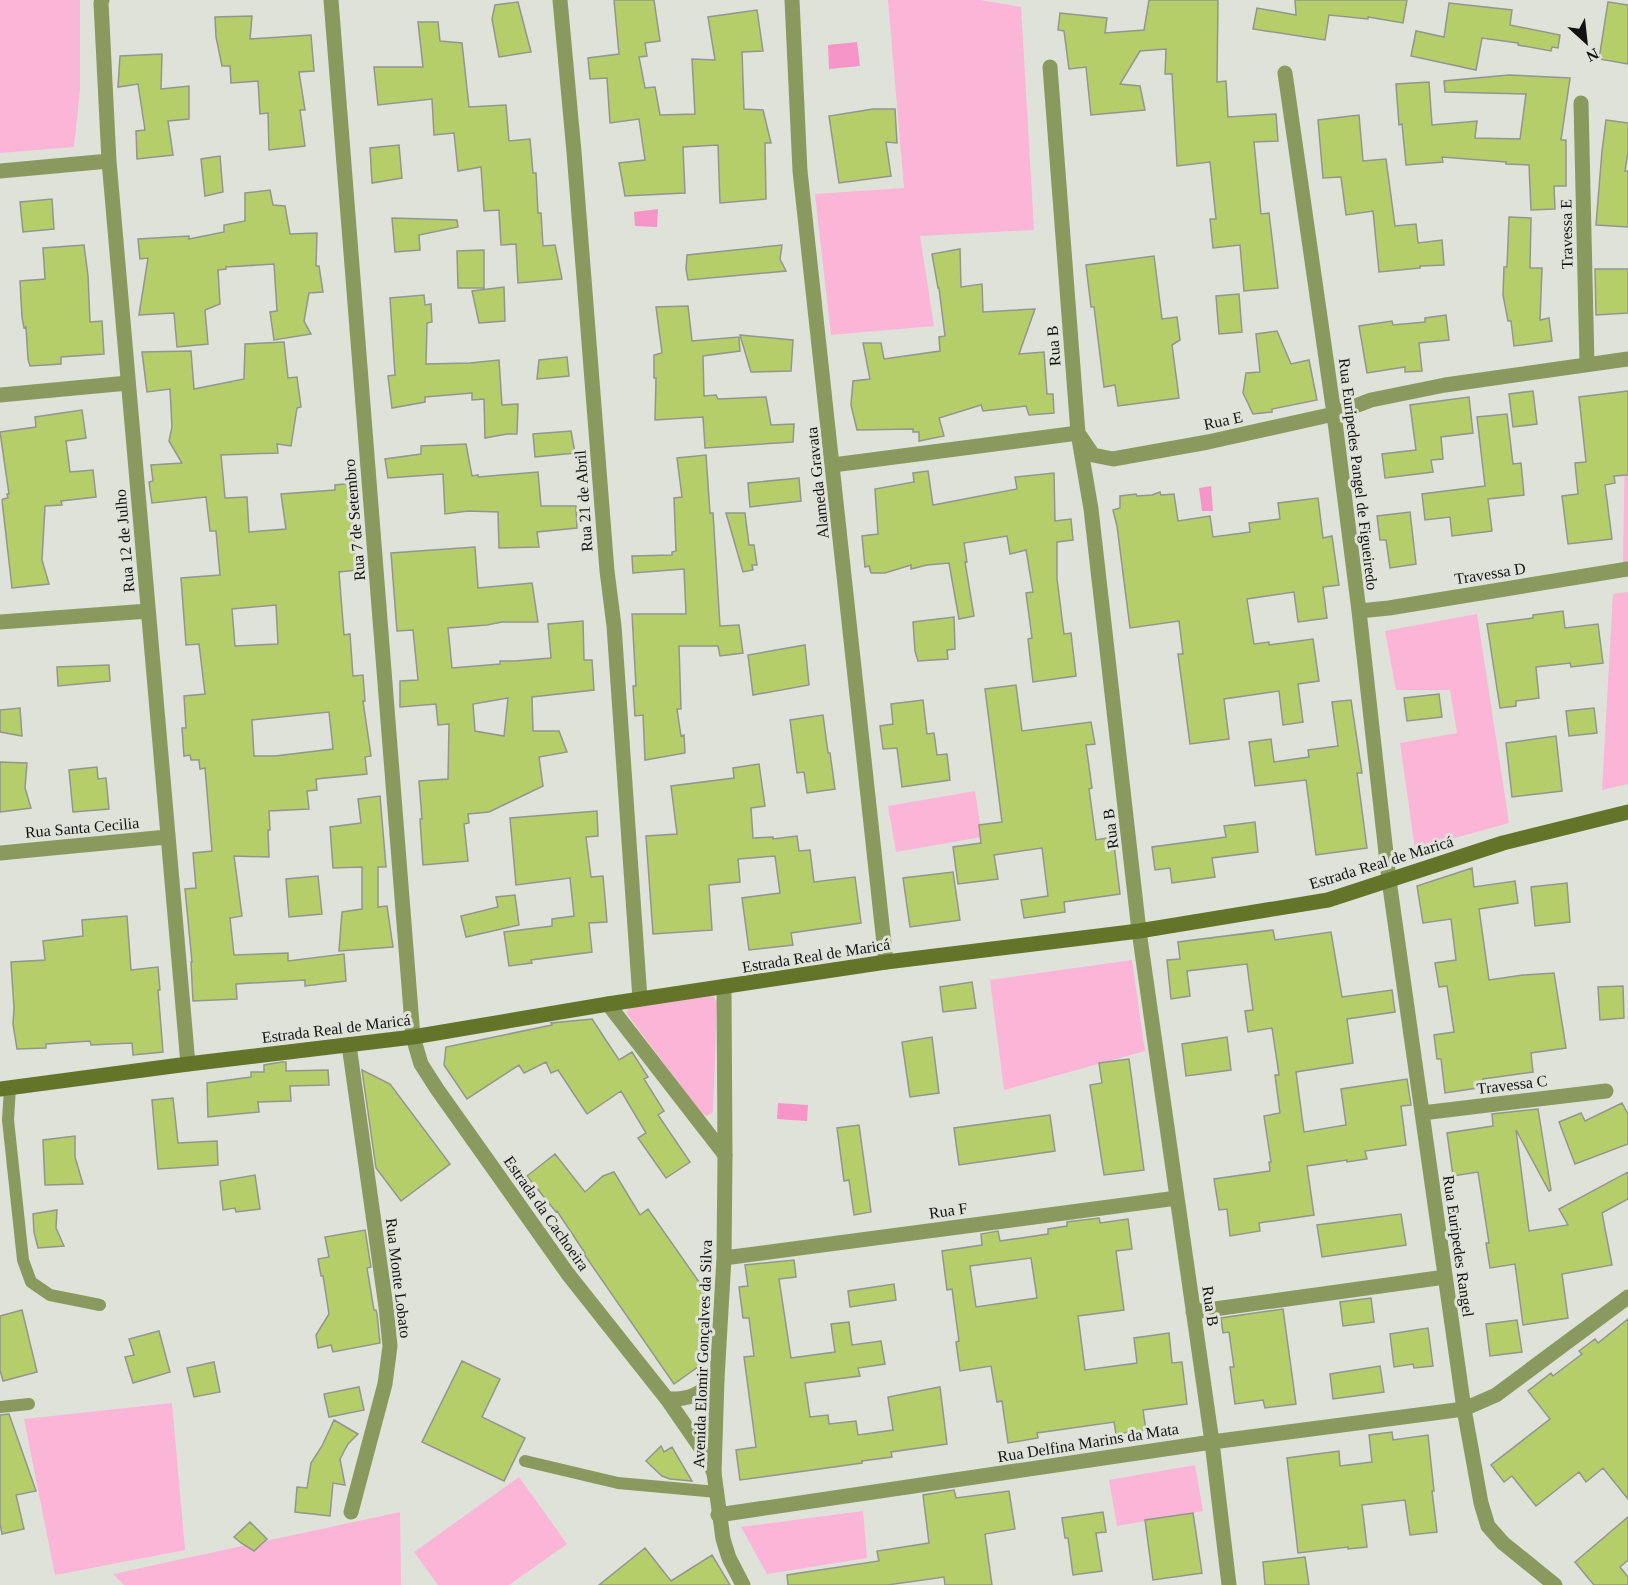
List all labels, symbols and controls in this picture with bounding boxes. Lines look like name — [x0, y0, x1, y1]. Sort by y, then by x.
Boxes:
north arrow — [1556, 12, 1616, 72]
text: N — [1583, 45, 1602, 65]
street label: Travessa E — [1557, 199, 1576, 269]
street label: Rua B — [1044, 325, 1063, 367]
street label: Rua Euripedes Pangel de Figueiredo — [1335, 357, 1381, 591]
street label: Rua E — [1202, 408, 1244, 433]
street label: Alameda Gravata — [803, 426, 832, 540]
street label: Rua 21 de Abril — [571, 449, 596, 552]
street label: Rua 7 de Setembro — [341, 458, 368, 582]
street label: Rua 12 de Julho — [112, 489, 137, 593]
street label: Travessa D — [1453, 559, 1527, 588]
street label: Rua B — [1100, 808, 1121, 850]
street label: Rua Santa Cecilia — [24, 814, 140, 841]
street label: Estrada Real de Maricá — [1307, 832, 1455, 892]
street label: Estrada Real de Maricá — [741, 935, 891, 976]
street label: Estrada Real de Maricá — [261, 1011, 411, 1046]
street label: Travessa C — [1476, 1072, 1548, 1097]
street label: Estrada da Cachoeira — [501, 1153, 593, 1274]
street label: Rua Euripedes Rangel — [1439, 1174, 1477, 1319]
street label: Rua F — [928, 1199, 969, 1222]
street label: Rua Monte Lobato — [383, 1217, 414, 1339]
street label: Avenida Elomir Gonçalves da Silva — [690, 1239, 716, 1469]
street label: Rua B — [1199, 1285, 1222, 1327]
street label: Rua Delfina Marins da Mata — [996, 1420, 1180, 1465]

